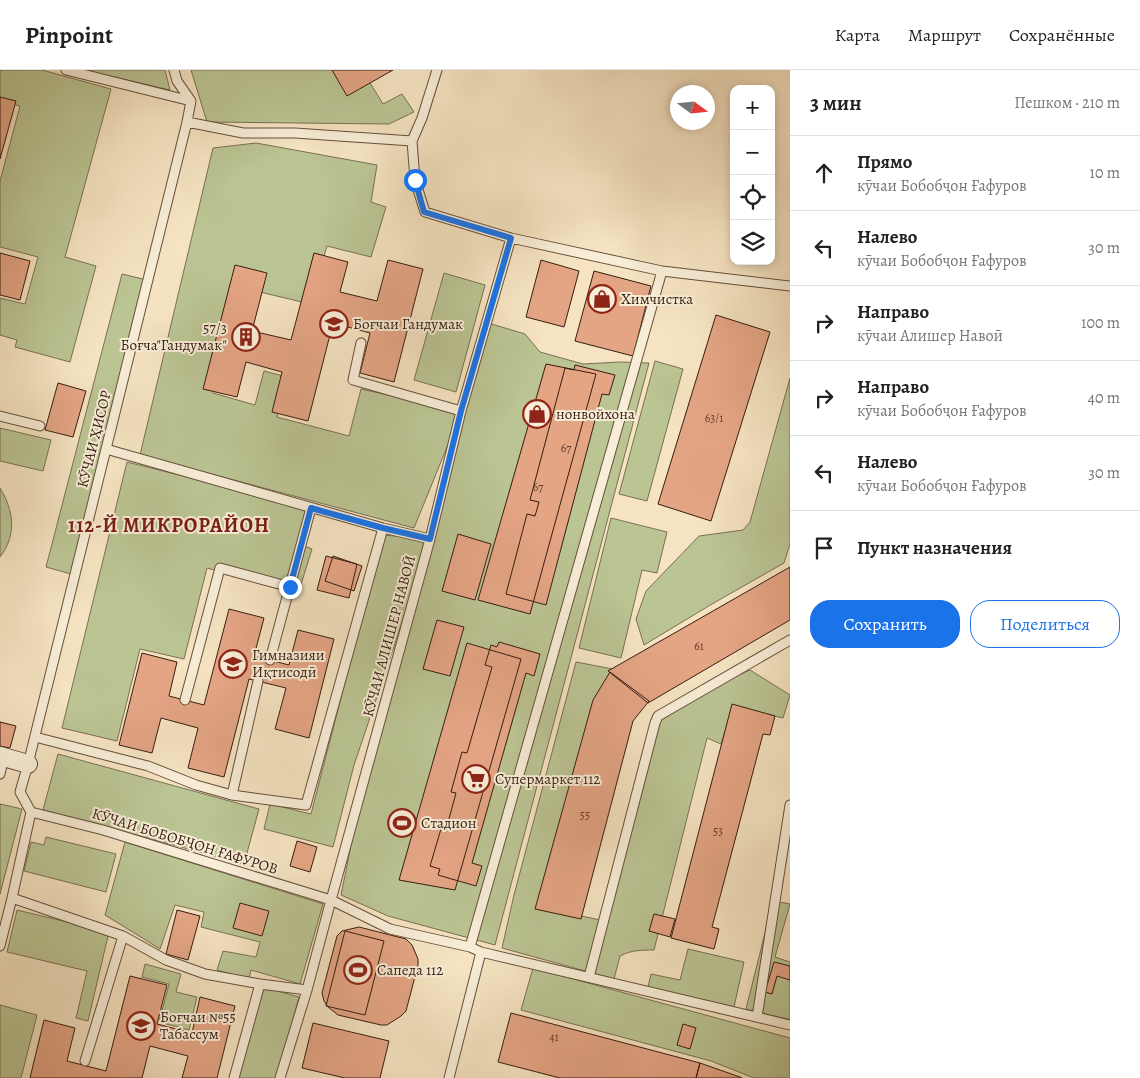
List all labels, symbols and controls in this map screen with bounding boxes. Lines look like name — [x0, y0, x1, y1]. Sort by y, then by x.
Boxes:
text: Pinpoint — [25, 19, 113, 51]
text: Карта — [835, 23, 880, 47]
text: Маршрут — [908, 23, 981, 47]
text: Сохранённые — [1009, 23, 1115, 47]
north arrow — [670, 85, 715, 130]
map controls — [730, 85, 775, 265]
button: + — [730, 85, 775, 130]
text: 3 мин — [810, 89, 862, 117]
text: Пешком · 210 m — [1014, 92, 1120, 114]
button: − — [730, 130, 775, 175]
text: Прямо — [857, 149, 912, 175]
icon: ahead — [810, 159, 838, 187]
text: 10 m — [1090, 162, 1120, 184]
route start — [404, 169, 427, 192]
button: locate — [730, 175, 775, 220]
text: кӯчаи Бобобҷон Ғафуров — [857, 175, 1027, 197]
button: layers — [730, 220, 775, 265]
text: Налево — [857, 224, 917, 250]
icon: left — [810, 234, 838, 262]
text: 30 m — [1088, 237, 1120, 259]
text: кӯчаи Бобобҷон Ғафуров — [857, 250, 1027, 272]
shop icon: Химчистка — [587, 284, 617, 314]
place label: Химчистка — [621, 289, 693, 309]
text: Направо — [857, 299, 929, 325]
school or university icon: Боғчаи Гандумак — [319, 309, 349, 339]
icon: right — [810, 309, 838, 337]
text: 100 m — [1081, 312, 1120, 334]
place label: Боғчаи Гандумак — [353, 314, 463, 334]
place label: 57/3 Боғча"Гандумак" — [121, 318, 227, 355]
building icon: 57/3 Боғча"Гандумак" — [231, 322, 261, 352]
text: кӯчаи Алишер Навоӣ — [857, 325, 1003, 347]
text: Направо — [857, 374, 929, 400]
icon: right — [810, 384, 838, 412]
text: 40 m — [1088, 387, 1120, 409]
street label: КӮЧАИ ҲИСОР — [72, 388, 116, 490]
shop icon: нонвойхона — [522, 399, 552, 429]
text: кӯчаи Бобобҷон Ғафуров — [857, 400, 1027, 422]
place label: нонвойхона — [556, 404, 635, 424]
house number: 63/1 — [705, 410, 723, 426]
house number: 67 — [561, 440, 572, 456]
text: Налево — [857, 449, 917, 475]
icon: left — [810, 459, 838, 487]
text: 30 m — [1088, 462, 1120, 484]
text: кӯчаи Бобобҷон Ғафуров — [857, 475, 1027, 497]
house number: 67 — [533, 479, 544, 495]
district label: 112-Й МИКРОРАЙОН — [68, 512, 270, 539]
icon: arrive — [810, 534, 838, 562]
text: Пункт назначения — [857, 535, 1012, 561]
street label: КӮЧАИ АЛИШЕР НАВОӢ — [358, 553, 420, 719]
route end — [279, 576, 302, 599]
button: Сохранить — [810, 600, 960, 648]
button: Поделиться — [970, 600, 1120, 648]
house number: 61 — [694, 638, 704, 654]
place label: Гимназияи Иқтисодӣ — [252, 645, 325, 682]
school or university icon: Гимназияи Иқтисодӣ — [218, 649, 248, 679]
supermarket icon: Супермаркет 112 — [461, 764, 491, 794]
place label: Супермаркет 112 — [495, 769, 600, 789]
street label: КӮЧАИ БОБОБҶОН ҒАФУРОВ — [90, 803, 281, 879]
house number: 55 — [580, 807, 590, 823]
sports icon: Стадион — [387, 808, 417, 838]
place label: Стадион — [421, 813, 477, 833]
house number: 53 — [713, 823, 723, 839]
sports icon: Сапеда 112 — [343, 955, 373, 985]
place label: Сапеда 112 — [377, 960, 443, 980]
place label: Боғчаи №55 Табассум — [160, 1007, 236, 1044]
school or university icon: Боғчаи №55 Табассум — [126, 1011, 156, 1041]
house number: 41 — [549, 1029, 559, 1045]

